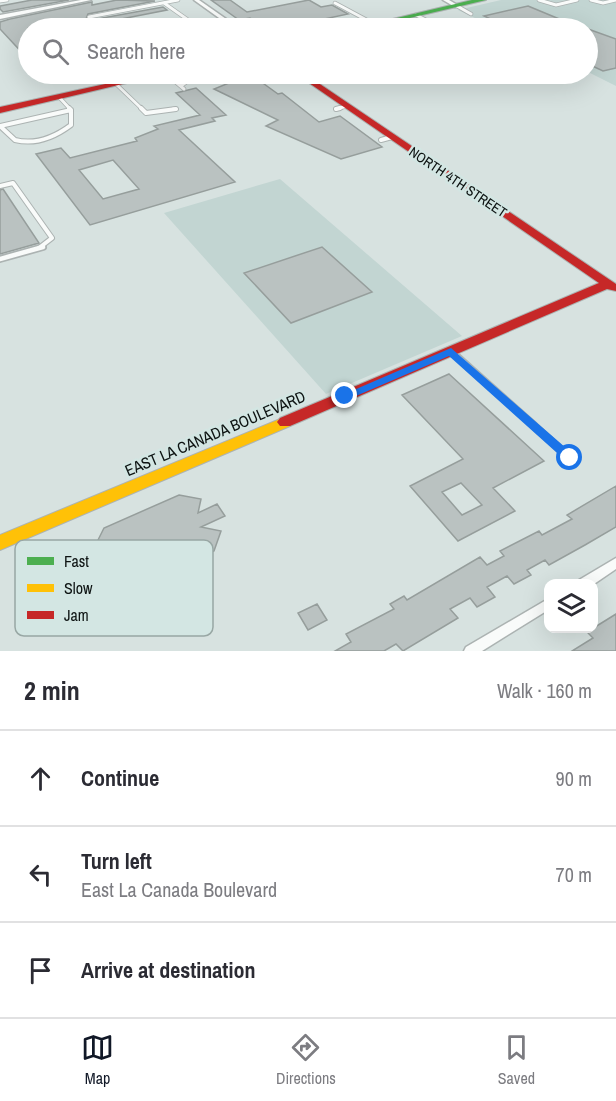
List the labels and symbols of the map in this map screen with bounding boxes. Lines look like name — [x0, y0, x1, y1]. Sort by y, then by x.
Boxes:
street label: NORTH 4TH STREET — [406, 143, 510, 221]
route end — [331, 382, 357, 408]
street label: EAST LA CANADA BOULEVARD — [121, 385, 309, 481]
route start — [556, 444, 582, 470]
legend — [15, 540, 213, 636]
text: Fast — [64, 550, 89, 572]
text: Slow — [64, 577, 93, 599]
text: Jam — [64, 604, 89, 626]

